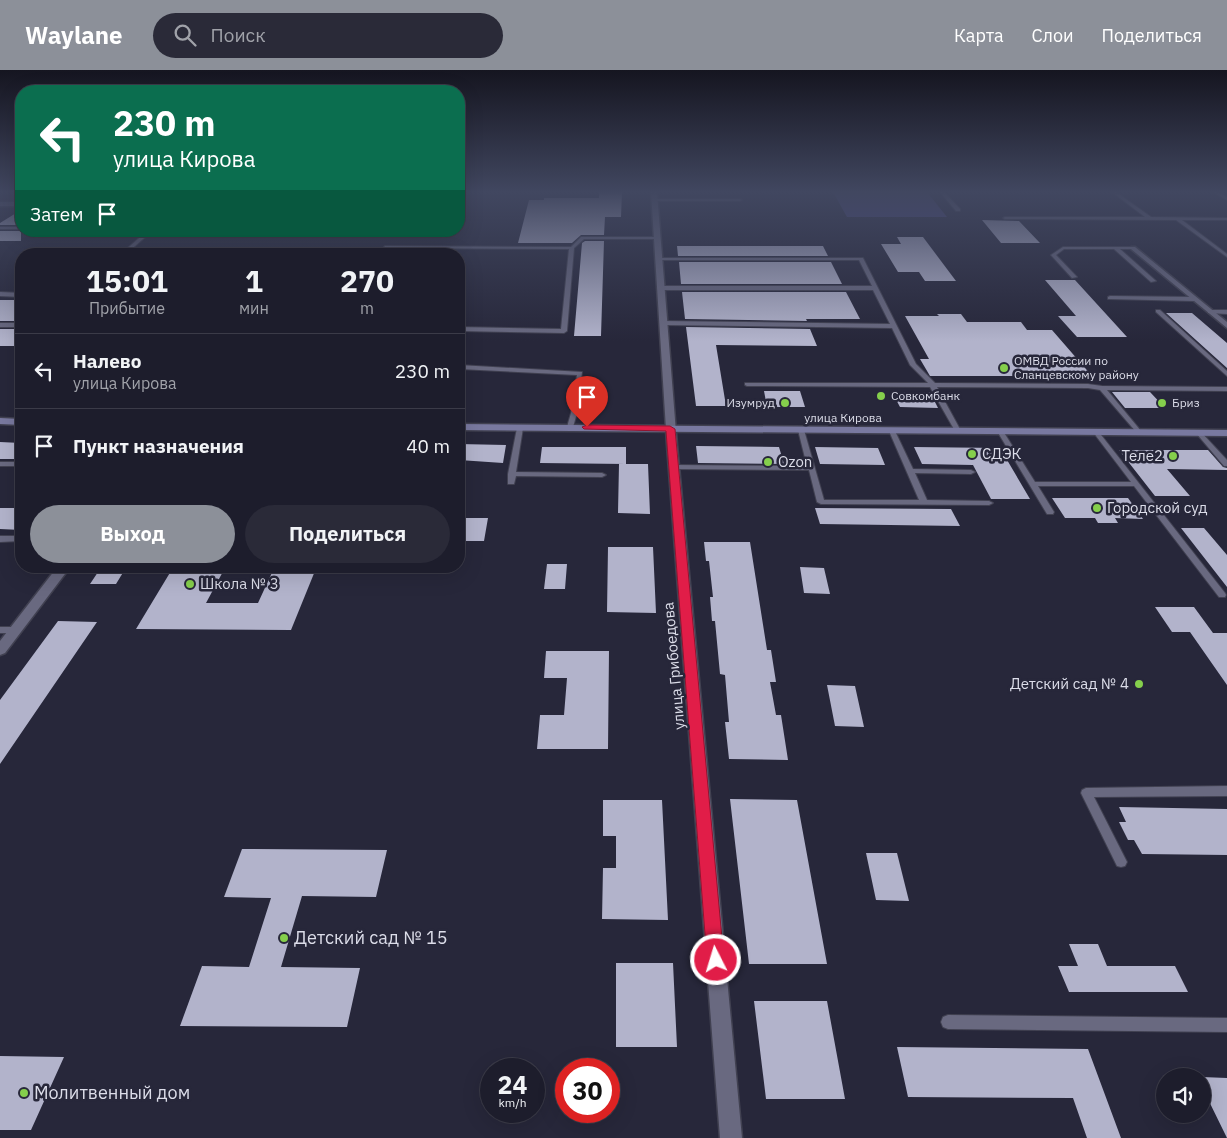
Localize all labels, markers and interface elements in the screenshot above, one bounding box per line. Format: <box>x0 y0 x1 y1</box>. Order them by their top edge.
search box <box>153 13 503 58</box>
text: Waylane <box>25 19 123 51</box>
icon: search <box>171 21 199 49</box>
text: Поиск <box>211 23 266 47</box>
text: Карта <box>954 24 1004 47</box>
text: Слои <box>1032 24 1074 47</box>
text: Поделиться <box>1102 24 1202 47</box>
text: 230 m <box>113 100 216 146</box>
icon: left <box>30 105 95 170</box>
text: улица Кирова <box>113 144 255 173</box>
icon: arrive <box>93 200 121 228</box>
text: Затем <box>30 202 83 226</box>
text: 15:01 <box>86 261 168 300</box>
text: 1 <box>245 261 263 300</box>
text: 270 <box>340 261 394 300</box>
text: Прибытие <box>89 298 165 318</box>
text: мин <box>239 298 269 318</box>
text: m <box>360 298 374 318</box>
text: Налево <box>73 349 142 373</box>
place label: ОМВД России по Сланцевскому району <box>1014 353 1139 382</box>
icon: left <box>30 357 58 385</box>
text: 230 m <box>395 359 450 383</box>
marker: ОМВД России по Сланцевскому району <box>998 362 1010 374</box>
text: улица Кирова <box>73 373 177 393</box>
pin <box>566 376 608 427</box>
icon: arrive <box>573 383 601 411</box>
place label: Совкомбанк <box>891 388 961 403</box>
marker: Совкомбанк <box>875 390 887 402</box>
place label: Изумруд <box>726 395 775 410</box>
place label: Бриз <box>1172 395 1200 410</box>
marker: Изумруд <box>779 397 791 409</box>
marker: Бриз <box>1156 397 1168 409</box>
street label: улица Кирова <box>804 410 882 425</box>
icon: arrive <box>30 432 58 460</box>
text: Пункт назначения <box>73 434 244 458</box>
text: 40 m <box>406 434 450 458</box>
place label: СДЭК <box>982 444 1022 463</box>
place label: Теле2 <box>1121 446 1163 465</box>
marker: СДЭК <box>966 448 978 460</box>
marker: Теле2 <box>1167 450 1179 462</box>
place label: Ozon <box>778 452 812 471</box>
marker: Ozon <box>762 456 774 468</box>
place label: Городской суд <box>1107 498 1207 517</box>
marker: Городской суд <box>1091 502 1103 514</box>
button: Выход <box>30 505 235 563</box>
button: Поделиться <box>245 505 450 563</box>
place label: Школа № 3 <box>200 574 279 593</box>
marker: Школа № 3 <box>184 578 196 590</box>
street label: улица Грибоедова <box>658 601 689 731</box>
place label: Детский сад № 4 <box>1010 674 1129 693</box>
marker: Детский сад № 4 <box>1133 678 1145 690</box>
place label: Детский сад № 15 <box>294 926 448 949</box>
marker: Детский сад № 15 <box>278 932 290 944</box>
position arrow <box>689 933 741 985</box>
speed limit sign: 30 <box>555 1058 620 1123</box>
text: 24 <box>497 1068 528 1101</box>
map controls <box>1156 1068 1211 1123</box>
button: sound <box>1156 1068 1211 1123</box>
place label: Молитвенный дом <box>34 1081 190 1104</box>
marker: Молитвенный дом <box>18 1087 30 1099</box>
text: km/h <box>498 1095 527 1110</box>

